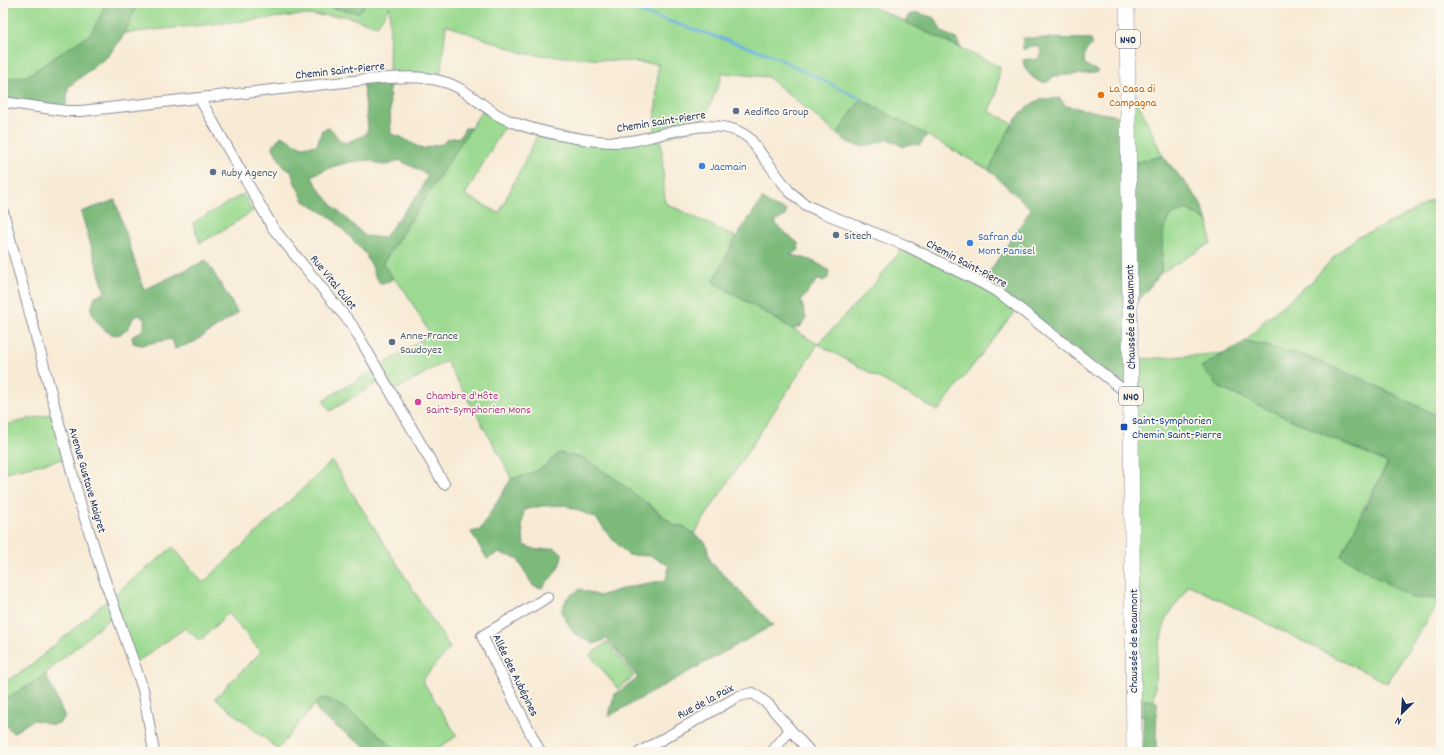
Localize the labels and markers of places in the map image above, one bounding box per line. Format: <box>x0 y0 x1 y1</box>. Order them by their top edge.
place label: La Casa di Campagna <box>1109 81 1157 112</box>
marker: La Casa di Campagna <box>1096 90 1106 100</box>
place label: Aedifico Group <box>744 104 809 121</box>
marker: Aedifico Group <box>731 106 741 116</box>
place label: Jacmain <box>710 159 747 176</box>
marker: Jacmain <box>697 161 707 171</box>
place label: Ruby Agency <box>221 165 278 182</box>
marker: Ruby Agency <box>208 167 218 177</box>
place label: Sitech <box>844 228 872 245</box>
place label: Safran du Mont Panisel <box>978 229 1035 260</box>
marker: Sitech <box>831 230 841 240</box>
marker: Safran du Mont Panisel <box>965 238 975 248</box>
place label: Anne-France Saudoyez <box>400 328 458 359</box>
marker: Anne-France Saudoyez <box>387 337 397 347</box>
place label: Chambre d'Hôte Saint-Symphorien Mons <box>426 388 531 419</box>
marker: Chambre d'Hôte Saint-Symphorien Mons <box>413 397 423 407</box>
place label: Saint-Symphorien Chemin Saint-Pierre <box>1132 413 1222 444</box>
marker: Saint-Symphorien Chemin Saint-Pierre <box>1119 422 1129 432</box>

